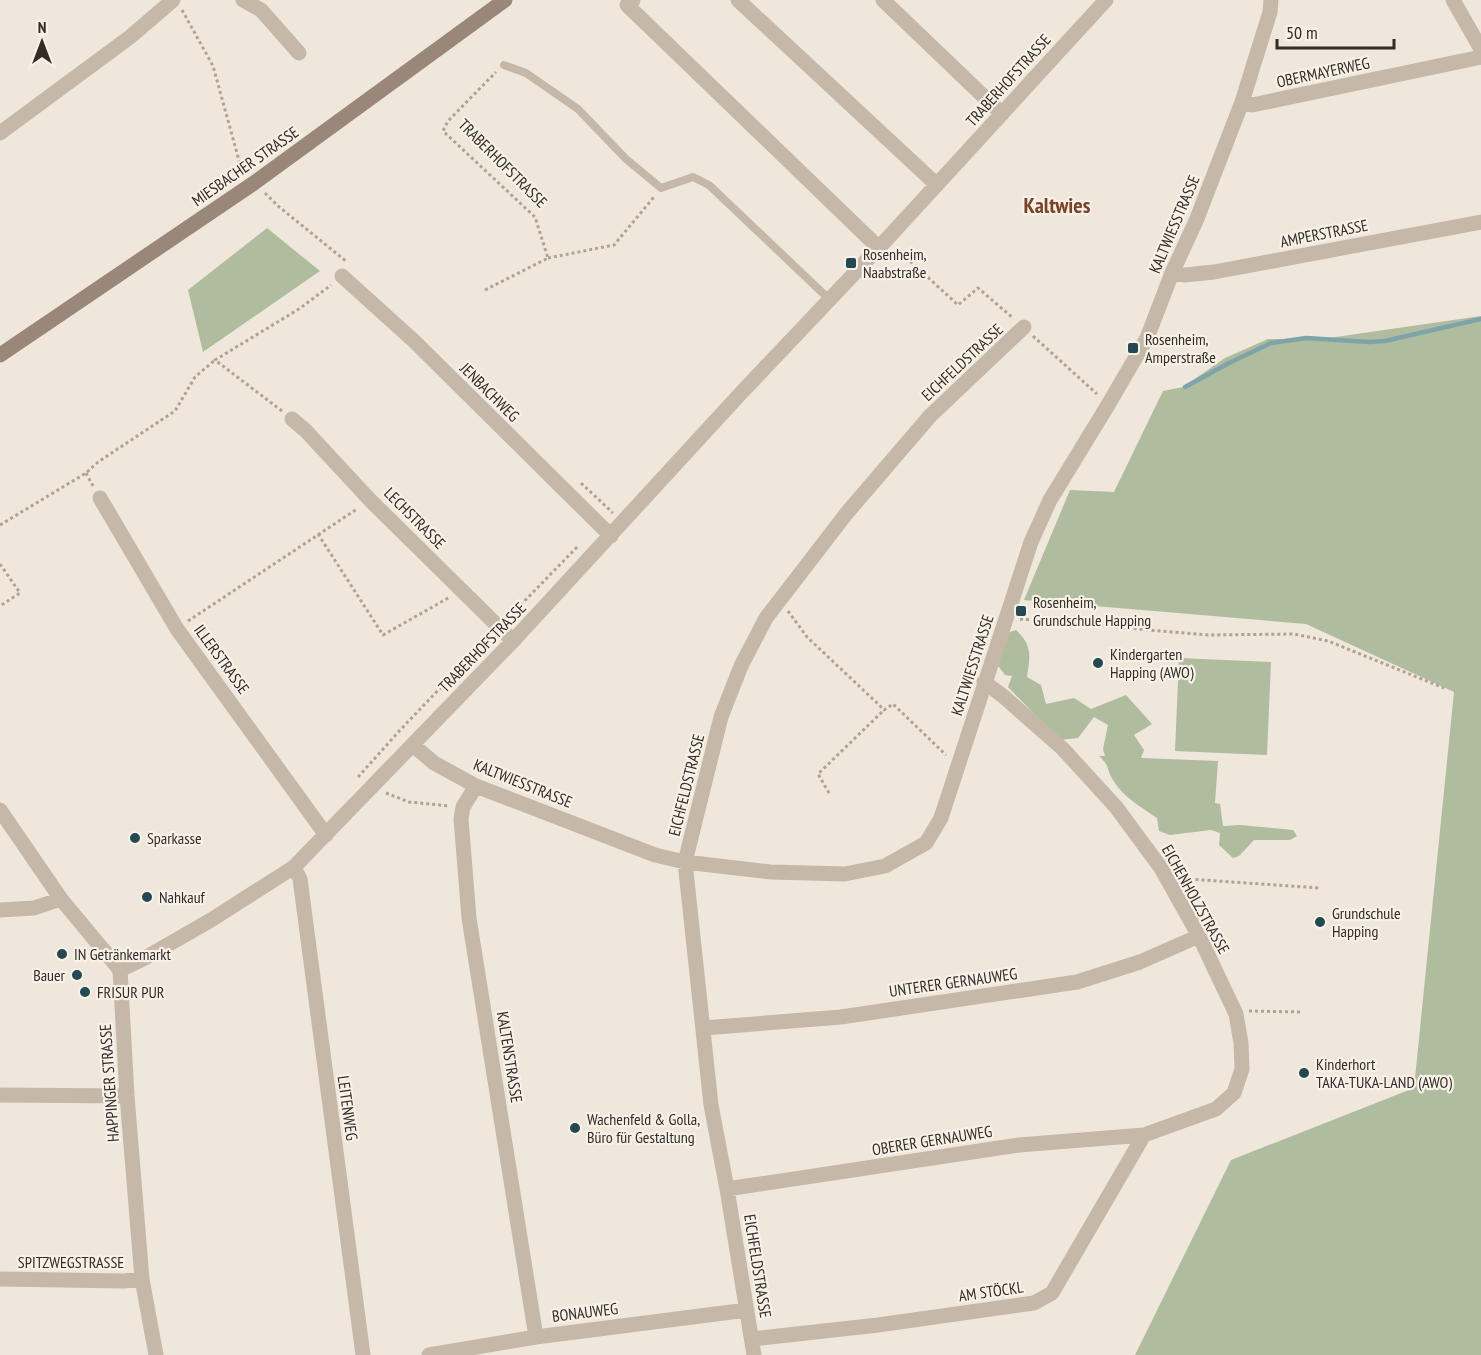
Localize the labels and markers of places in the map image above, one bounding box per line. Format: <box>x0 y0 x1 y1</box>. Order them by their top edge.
place label: Rosenheim, Naabstraße <box>863 244 927 282</box>
marker: Rosenheim, Naabstraße <box>844 256 858 270</box>
place label: Rosenheim, Amperstraße <box>1145 329 1216 367</box>
marker: Rosenheim, Amperstraße <box>1126 341 1140 355</box>
place label: Rosenheim, Grundschule Happing <box>1033 592 1151 630</box>
marker: Rosenheim, Grundschule Happing <box>1014 604 1028 618</box>
place label: Kindergarten Happing (AWO) <box>1110 644 1194 682</box>
marker: Kindergarten Happing (AWO) <box>1091 656 1105 670</box>
place label: Sparkasse <box>147 828 202 848</box>
marker: Sparkasse <box>128 831 142 845</box>
place label: Nahkauf <box>159 887 206 907</box>
marker: Nahkauf <box>140 890 154 904</box>
place label: Grundschule Happing <box>1332 903 1401 941</box>
marker: Grundschule Happing <box>1313 915 1327 929</box>
place label: IN Getränkemarkt <box>74 944 171 964</box>
marker: IN Getränkemarkt <box>55 947 69 961</box>
place label: Bauer <box>33 965 66 985</box>
marker: Bauer <box>70 968 84 982</box>
place label: FRISUR PUR <box>97 982 165 1002</box>
marker: FRISUR PUR <box>78 985 92 999</box>
place label: Kinderhort TAKA-TUKA-LAND (AWO) <box>1316 1054 1452 1092</box>
marker: Kinderhort TAKA-TUKA-LAND (AWO) <box>1297 1066 1311 1080</box>
place label: Wachenfeld & Golla, Büro für Gestaltung <box>587 1109 700 1147</box>
marker: Wachenfeld & Golla, Büro für Gestaltung <box>568 1121 582 1135</box>

